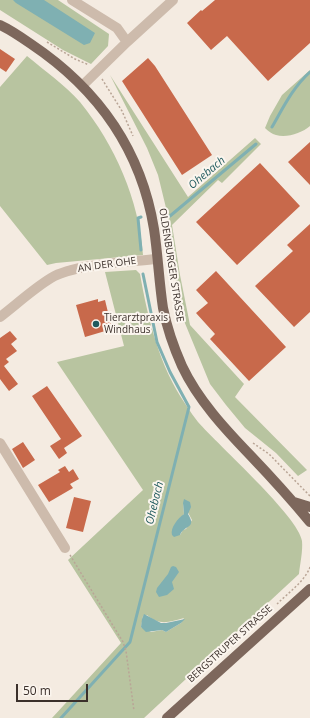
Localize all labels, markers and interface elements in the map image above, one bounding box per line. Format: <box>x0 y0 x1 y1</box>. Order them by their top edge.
water label: Ohebach <box>186 154 228 192</box>
street label: OLDENBURGER STRASSE <box>156 207 186 323</box>
street label: AN DER OHE <box>77 255 137 275</box>
place label: Tierarztpraxis Windhaus <box>104 312 168 336</box>
marker: Tierarztpraxis Windhaus <box>91 319 101 329</box>
water label: Ohebach <box>143 480 167 526</box>
street label: BERGSTRUPER STRASSE <box>185 603 275 685</box>
scale bar <box>18 676 90 702</box>
text: 50 m <box>23 682 51 699</box>

